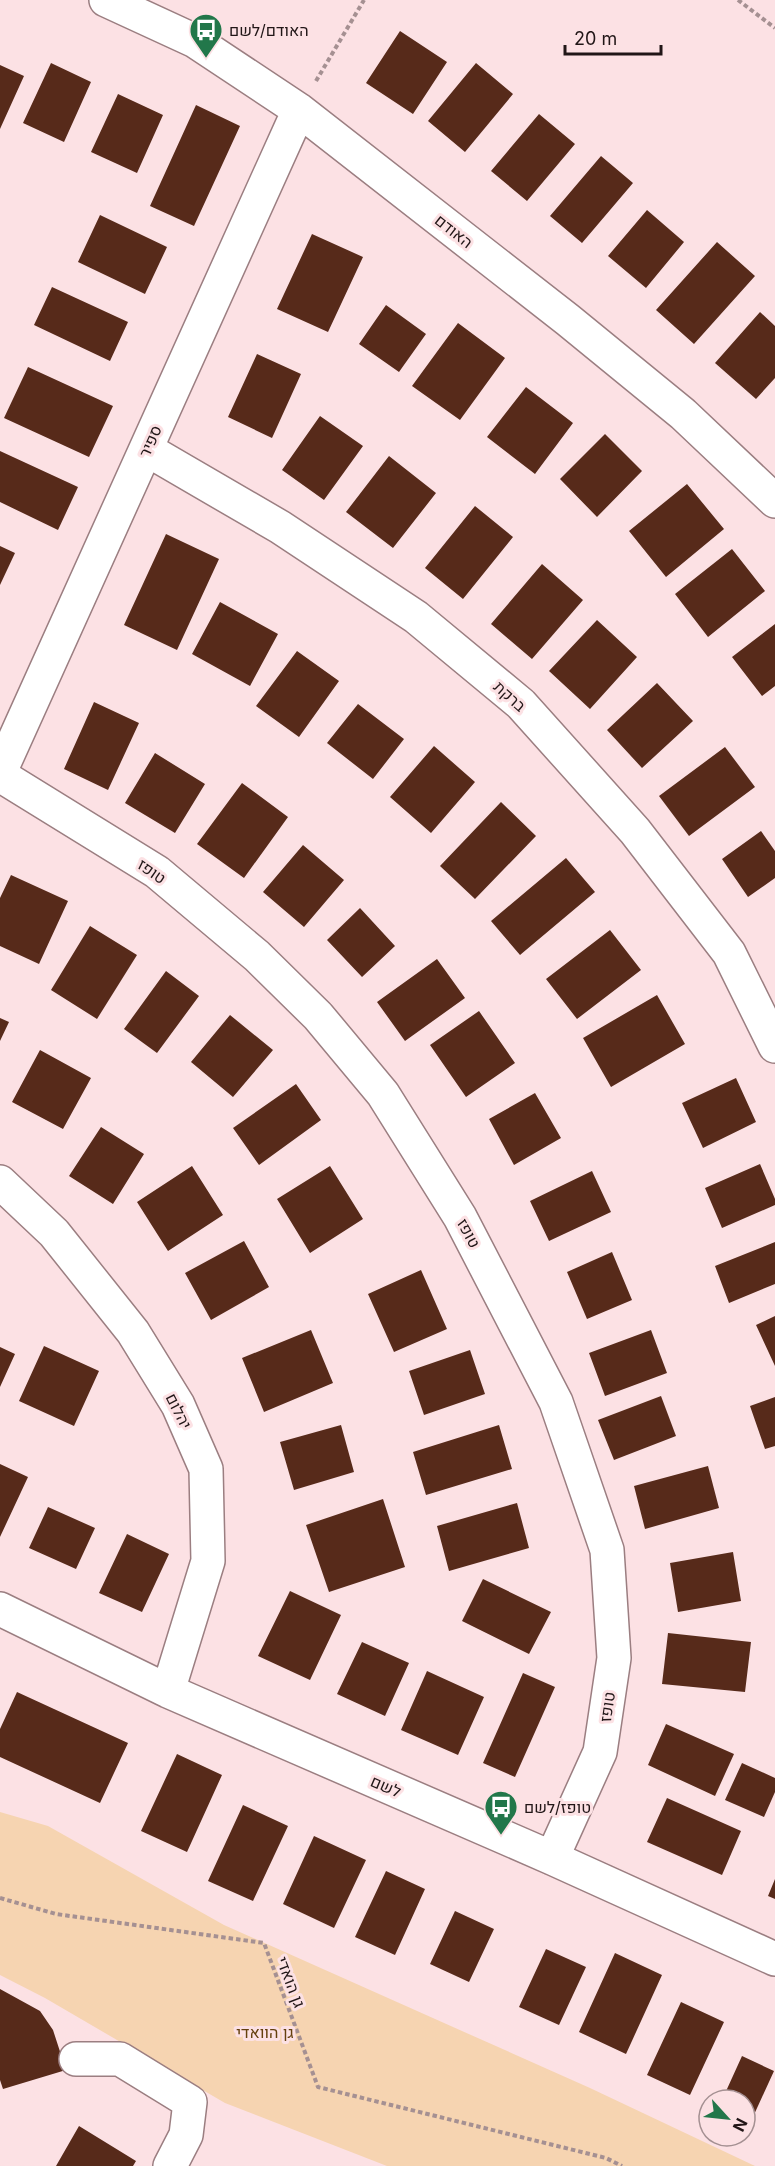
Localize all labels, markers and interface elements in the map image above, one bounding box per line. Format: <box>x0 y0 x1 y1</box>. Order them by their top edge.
bus stop icon: האודם/לשם <box>188 12 224 59</box>
scale bar <box>565 18 661 56</box>
place label: האודם/לשם <box>229 20 309 40</box>
text: 20 m <box>574 28 617 49</box>
street label: האודם <box>431 210 477 252</box>
street label: ספיר <box>134 422 166 460</box>
street label: ברקת <box>490 676 531 716</box>
street label: טופז <box>134 854 170 888</box>
street label: טופז <box>453 1215 485 1251</box>
street label: יהלום <box>162 1390 196 1432</box>
street label: טופז <box>595 1691 619 1723</box>
street label: לשם <box>368 1771 404 1801</box>
bus stop icon: טופז/לשם <box>483 1789 519 1836</box>
place label: טופז/לשם <box>524 1797 591 1817</box>
street label: גן הואדי <box>272 1954 310 2010</box>
park label: גן הוואדי <box>236 2022 294 2042</box>
north arrow <box>697 2088 757 2148</box>
text: N <box>729 2115 752 2135</box>

